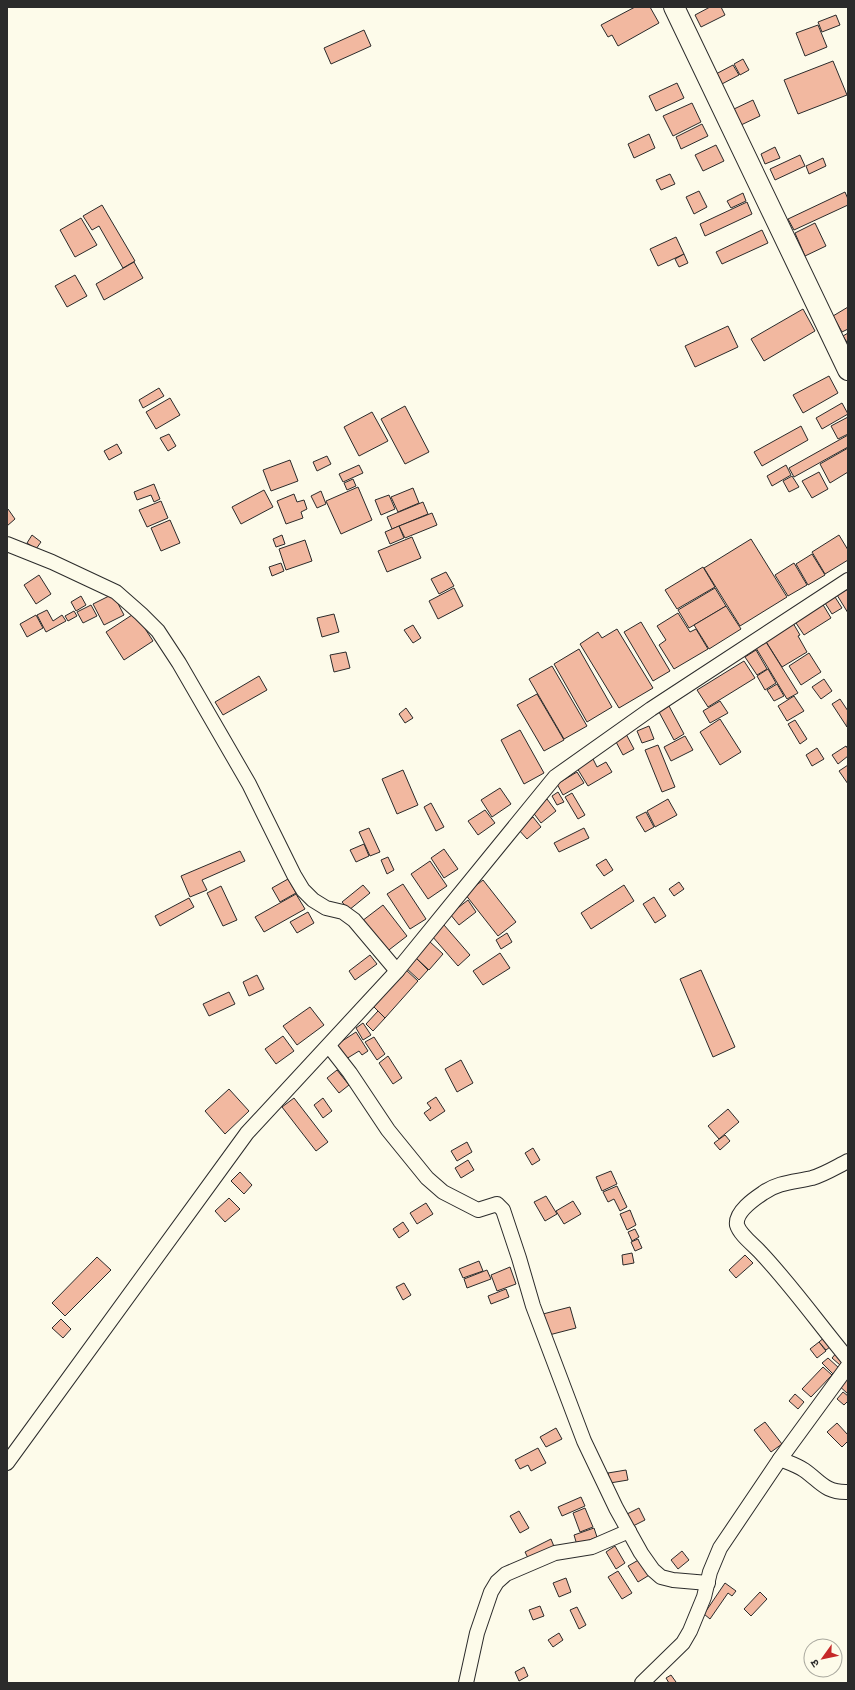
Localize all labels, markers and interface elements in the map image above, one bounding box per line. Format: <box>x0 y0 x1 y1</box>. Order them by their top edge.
north arrow <box>803 1638 843 1678</box>
text: उ <box>808 1656 822 1669</box>

